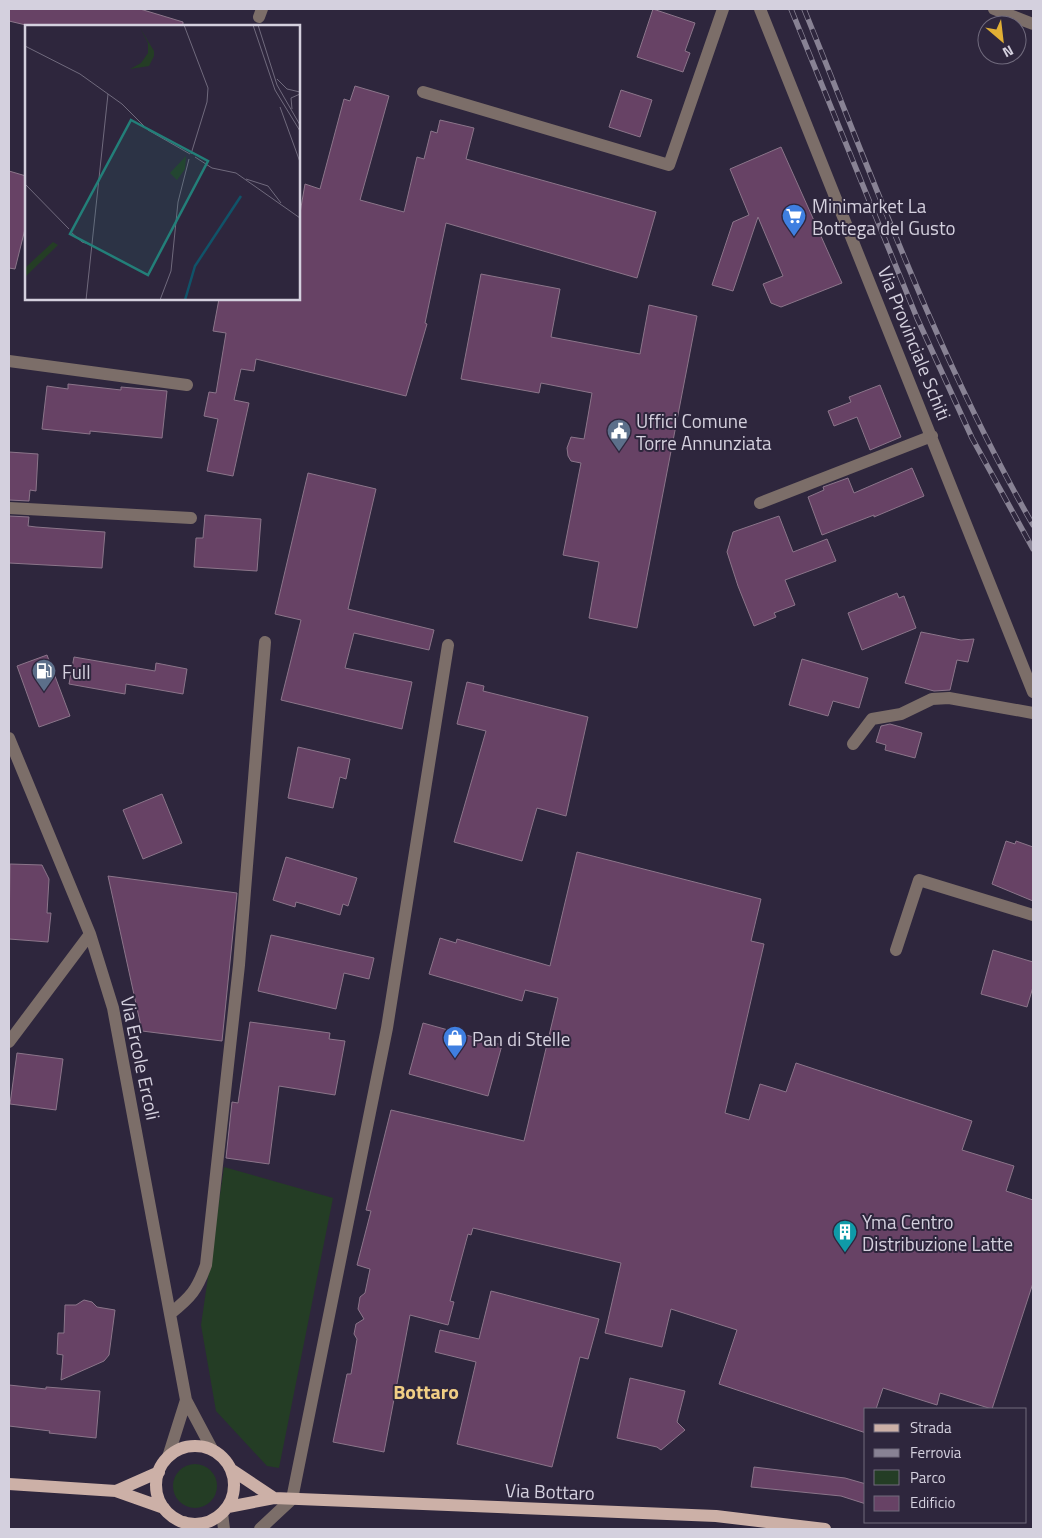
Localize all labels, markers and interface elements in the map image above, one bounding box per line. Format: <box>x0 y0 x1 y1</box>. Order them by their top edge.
north arrow <box>977 15 1027 65</box>
inset map <box>25 25 300 300</box>
text: N <box>999 40 1018 63</box>
place label: Minimarket La Bottega del Gusto <box>812 191 956 242</box>
supermarket icon: Minimarket La Bottega del Gusto <box>781 203 807 237</box>
street label: Via Provinciale Schiti <box>871 262 959 424</box>
place label: Uffici Comune Torre Annunziata <box>636 406 772 457</box>
public building icon: Uffici Comune Torre Annunziata <box>606 418 632 452</box>
place label: Full <box>62 657 91 686</box>
fuel station icon: Full <box>31 658 57 692</box>
street label: Via Ercole Ercoli <box>114 993 168 1123</box>
place label: Pan di Stelle <box>472 1024 570 1053</box>
shop icon: Pan di Stelle <box>442 1025 468 1059</box>
place label: Yma Centro Distribuzione Latte <box>862 1207 1013 1258</box>
building icon: Yma Centro Distribuzione Latte <box>832 1219 858 1253</box>
district label: Bottaro <box>393 1376 459 1407</box>
legend <box>864 1408 1027 1523</box>
text: Strada <box>910 1416 952 1439</box>
text: Ferrovia <box>910 1441 962 1464</box>
text: Parco <box>910 1466 946 1489</box>
street label: Via Bottaro <box>505 1475 595 1507</box>
text: Edificio <box>910 1491 955 1514</box>

